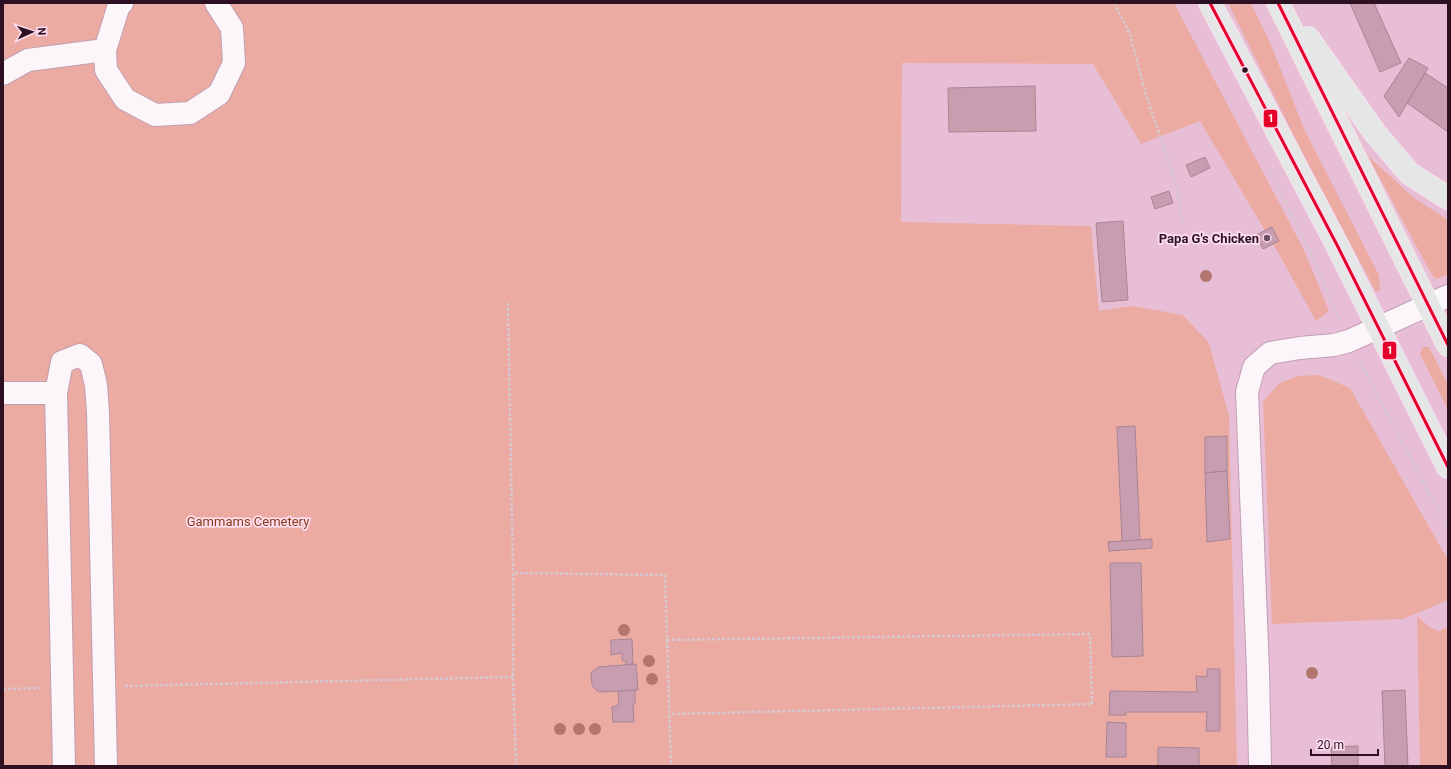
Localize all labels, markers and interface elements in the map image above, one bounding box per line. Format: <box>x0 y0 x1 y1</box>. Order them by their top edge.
north arrow <box>12 12 52 52</box>
text: N <box>35 27 48 36</box>
unlabelled marker <box>1240 65 1250 75</box>
line badge: 1 <box>1263 109 1278 128</box>
text: 1 <box>1268 112 1274 125</box>
place label: Papa G's Chicken <box>1159 231 1259 246</box>
marker: Papa G's Chicken <box>1262 233 1272 243</box>
line badge: 1 <box>1382 341 1397 360</box>
text: 1 <box>1387 344 1393 357</box>
park label: Gammams Cemetery <box>187 514 309 529</box>
scale bar <box>1311 731 1378 757</box>
text: 20 m <box>1317 738 1344 752</box>

